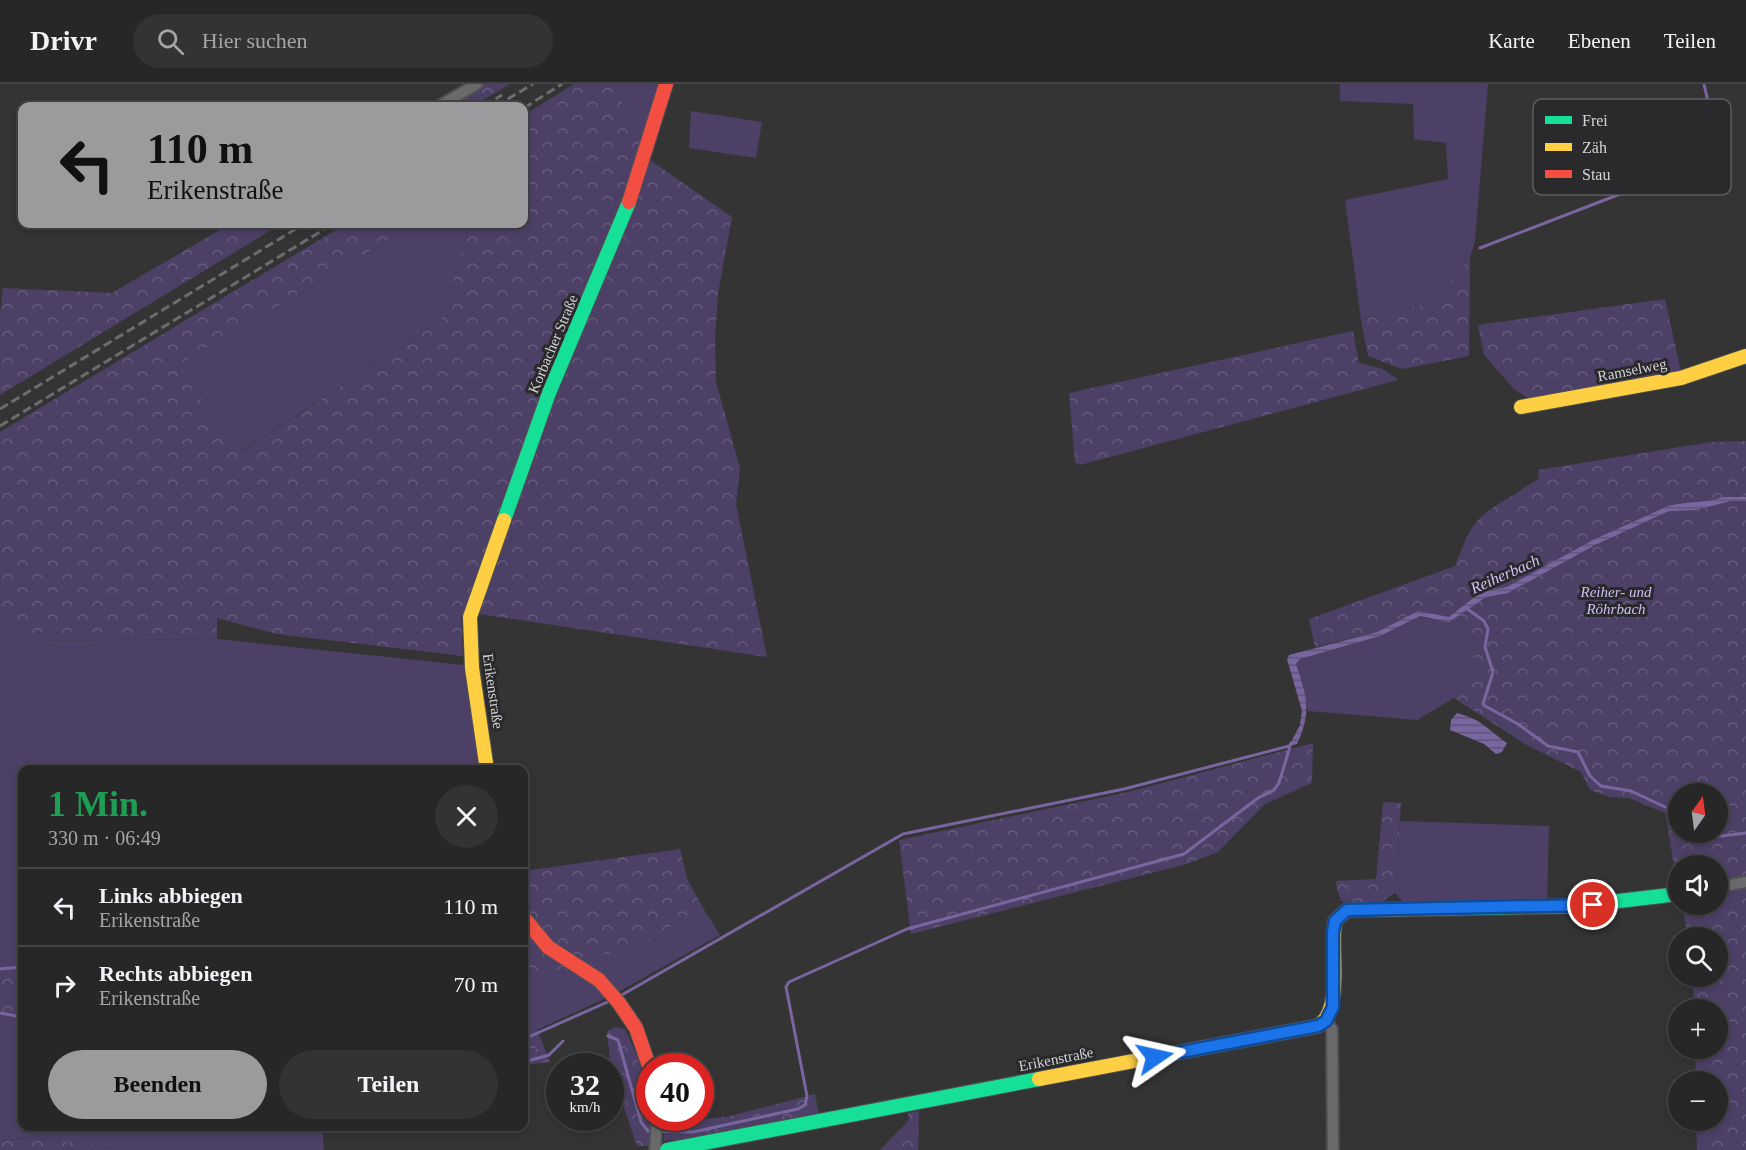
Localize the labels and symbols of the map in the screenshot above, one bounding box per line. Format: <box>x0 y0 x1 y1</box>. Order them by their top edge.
legend <box>1533 99 1731 195</box>
text: Frei <box>1582 112 1608 129</box>
text: Zäh <box>1582 139 1607 156</box>
text: Stau <box>1582 166 1610 183</box>
street label: Korbacher Straße <box>525 292 581 396</box>
street label: Ramselweg <box>1596 355 1668 385</box>
water label: Reiherbach <box>1467 551 1542 597</box>
park label: Reiher- und Röhrbach <box>1580 584 1652 617</box>
street label: Erikenstraße <box>480 652 506 730</box>
north arrow <box>1668 783 1728 843</box>
pin <box>1567 879 1618 930</box>
position arrow <box>1123 1025 1187 1089</box>
street label: Erikenstraße <box>1017 1044 1095 1074</box>
speed limit sign: 40 <box>636 1053 714 1131</box>

